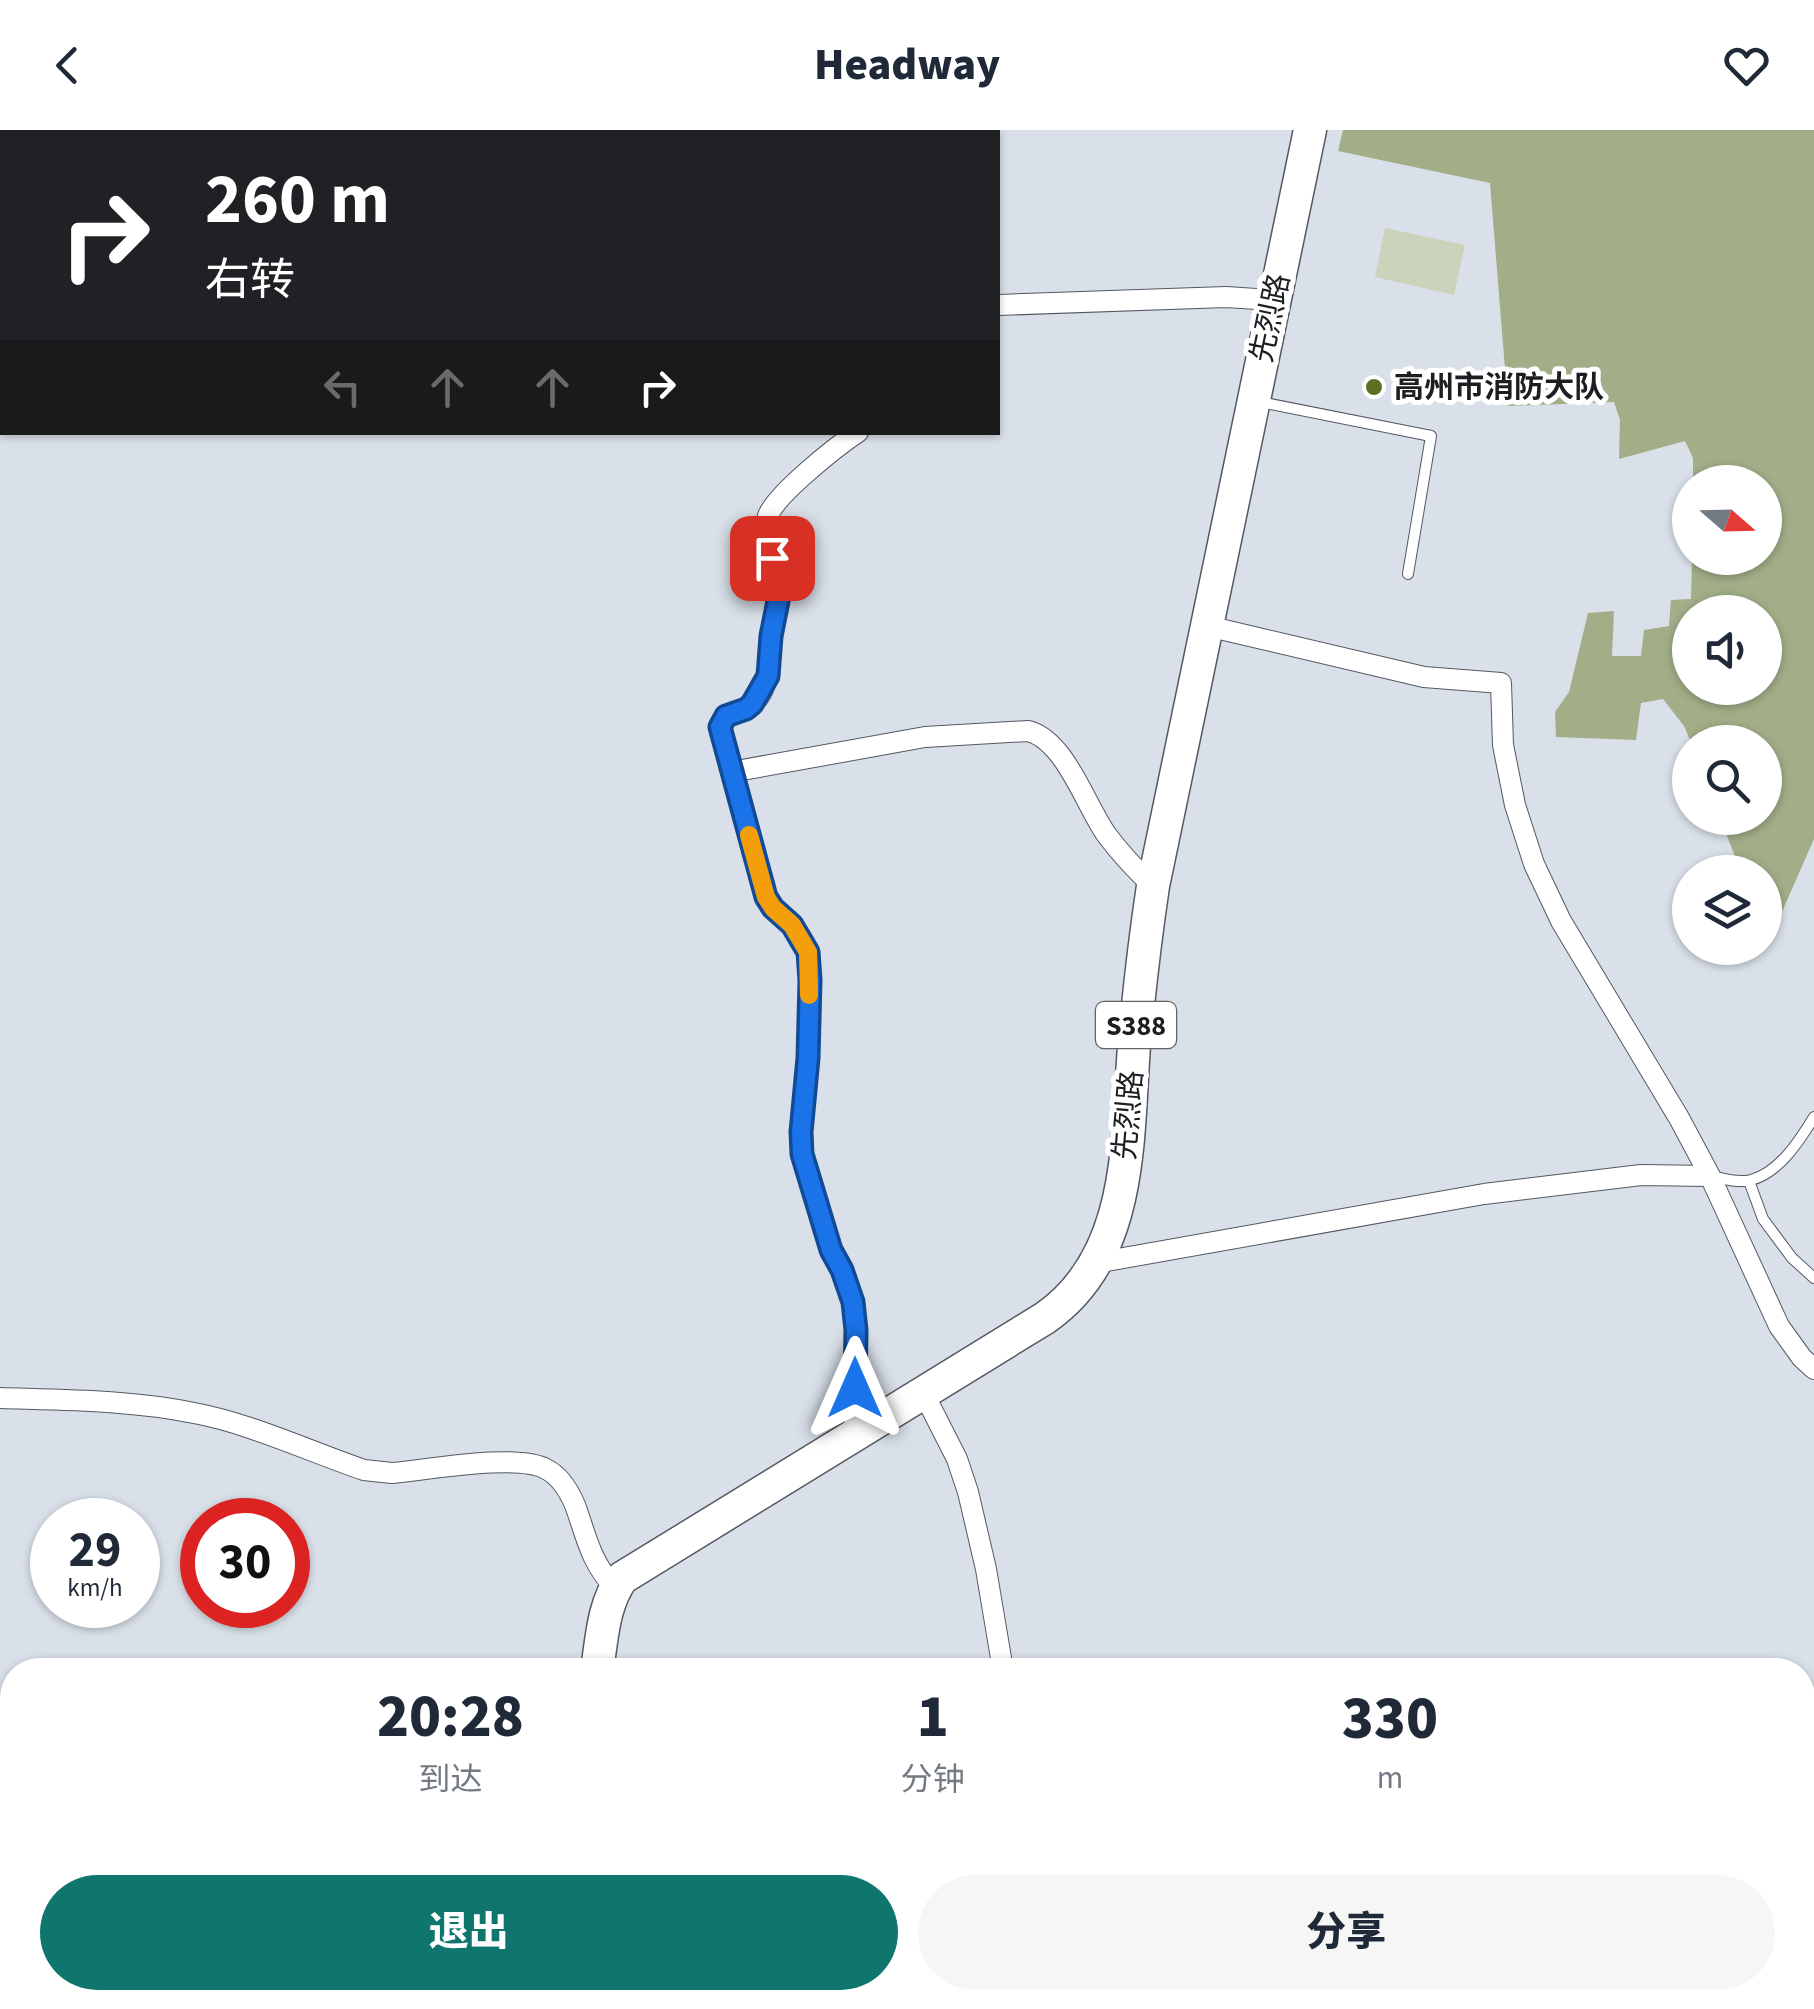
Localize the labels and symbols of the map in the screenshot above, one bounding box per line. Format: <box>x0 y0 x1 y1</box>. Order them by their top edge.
street label: 先烈路 <box>1240 270 1301 367</box>
place label: 高州市消防大队 <box>1394 366 1604 409</box>
marker: 高州市消防大队 <box>1363 376 1385 398</box>
north arrow <box>1672 465 1782 575</box>
pin <box>730 516 815 601</box>
road number: S388 <box>1096 1002 1176 1048</box>
street label: 先烈路 <box>1103 1068 1154 1162</box>
position arrow <box>803 1336 907 1440</box>
speed limit sign: 30 <box>180 1498 310 1628</box>

